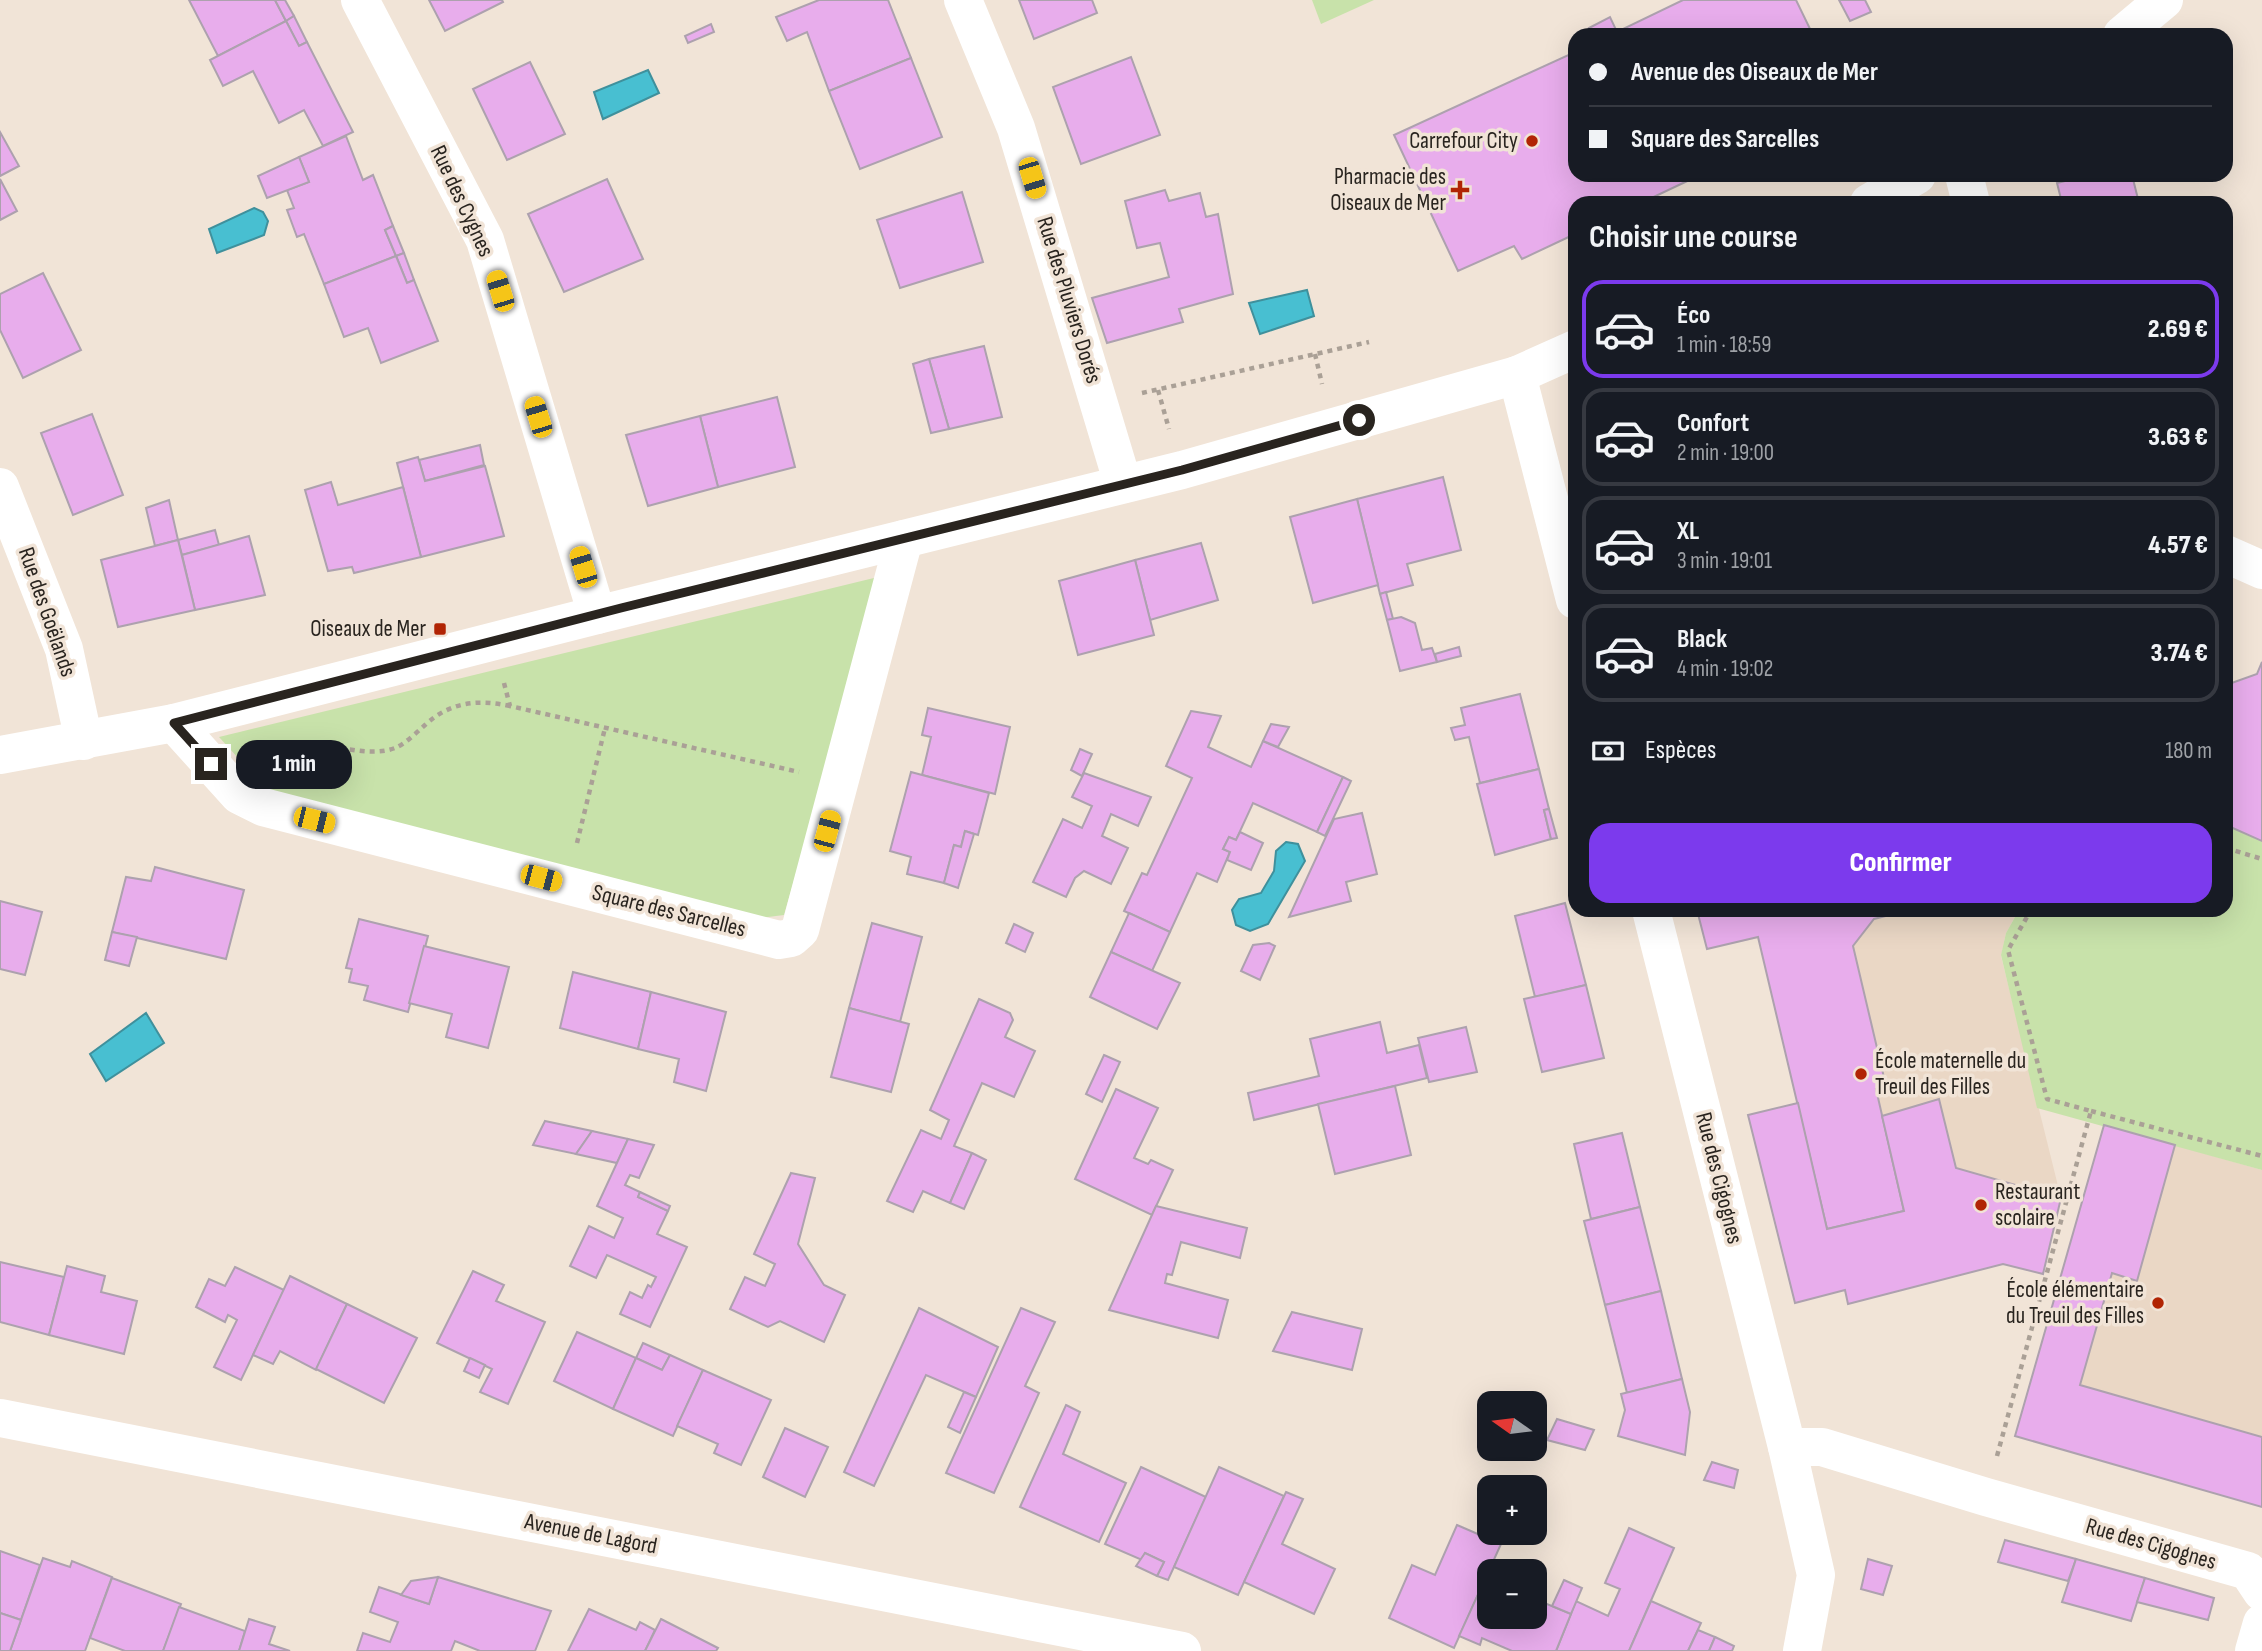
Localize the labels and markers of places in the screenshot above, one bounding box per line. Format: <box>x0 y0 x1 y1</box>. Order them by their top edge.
place label: Carrefour City <box>1409 127 1518 155</box>
marker: Carrefour City <box>1524 133 1540 149</box>
place label: Pharmacie des Oiseaux de Mer <box>1330 163 1446 217</box>
marker: Pharmacie des Oiseaux de Mer <box>1452 182 1468 198</box>
place label: Oiseaux de Mer <box>310 615 426 643</box>
marker: Oiseaux de Mer <box>432 621 448 637</box>
place label: École maternelle du Treuil des Filles <box>1875 1047 2026 1101</box>
marker: École maternelle du Treuil des Filles <box>1853 1066 1869 1082</box>
place label: Restaurant scolaire <box>1995 1178 2080 1232</box>
marker: Restaurant scolaire <box>1973 1197 1989 1213</box>
place label: École élémentaire du Treuil des Filles <box>2006 1276 2144 1330</box>
marker: École élémentaire du Treuil des Filles <box>2150 1295 2166 1311</box>

